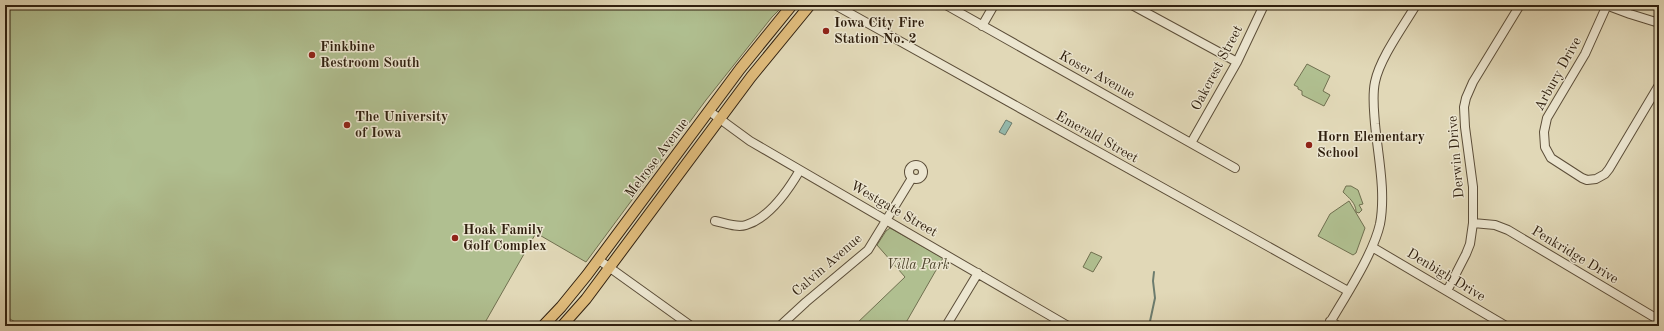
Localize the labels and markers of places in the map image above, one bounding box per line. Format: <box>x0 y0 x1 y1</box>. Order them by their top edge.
place label: Iowa City Fire Station No. 2 <box>834 16 924 46</box>
marker: Iowa City Fire Station No. 2 <box>821 26 831 36</box>
place label: Finkbine Restroom South <box>320 40 420 70</box>
marker: Finkbine Restroom South <box>307 50 317 60</box>
place label: The University of Iowa <box>355 110 448 140</box>
marker: The University of Iowa <box>342 120 352 130</box>
place label: Horn Elementary School <box>1317 130 1425 160</box>
marker: Horn Elementary School <box>1304 140 1314 150</box>
place label: Hoak Family Golf Complex <box>463 223 547 253</box>
marker: Hoak Family Golf Complex <box>450 233 460 243</box>

